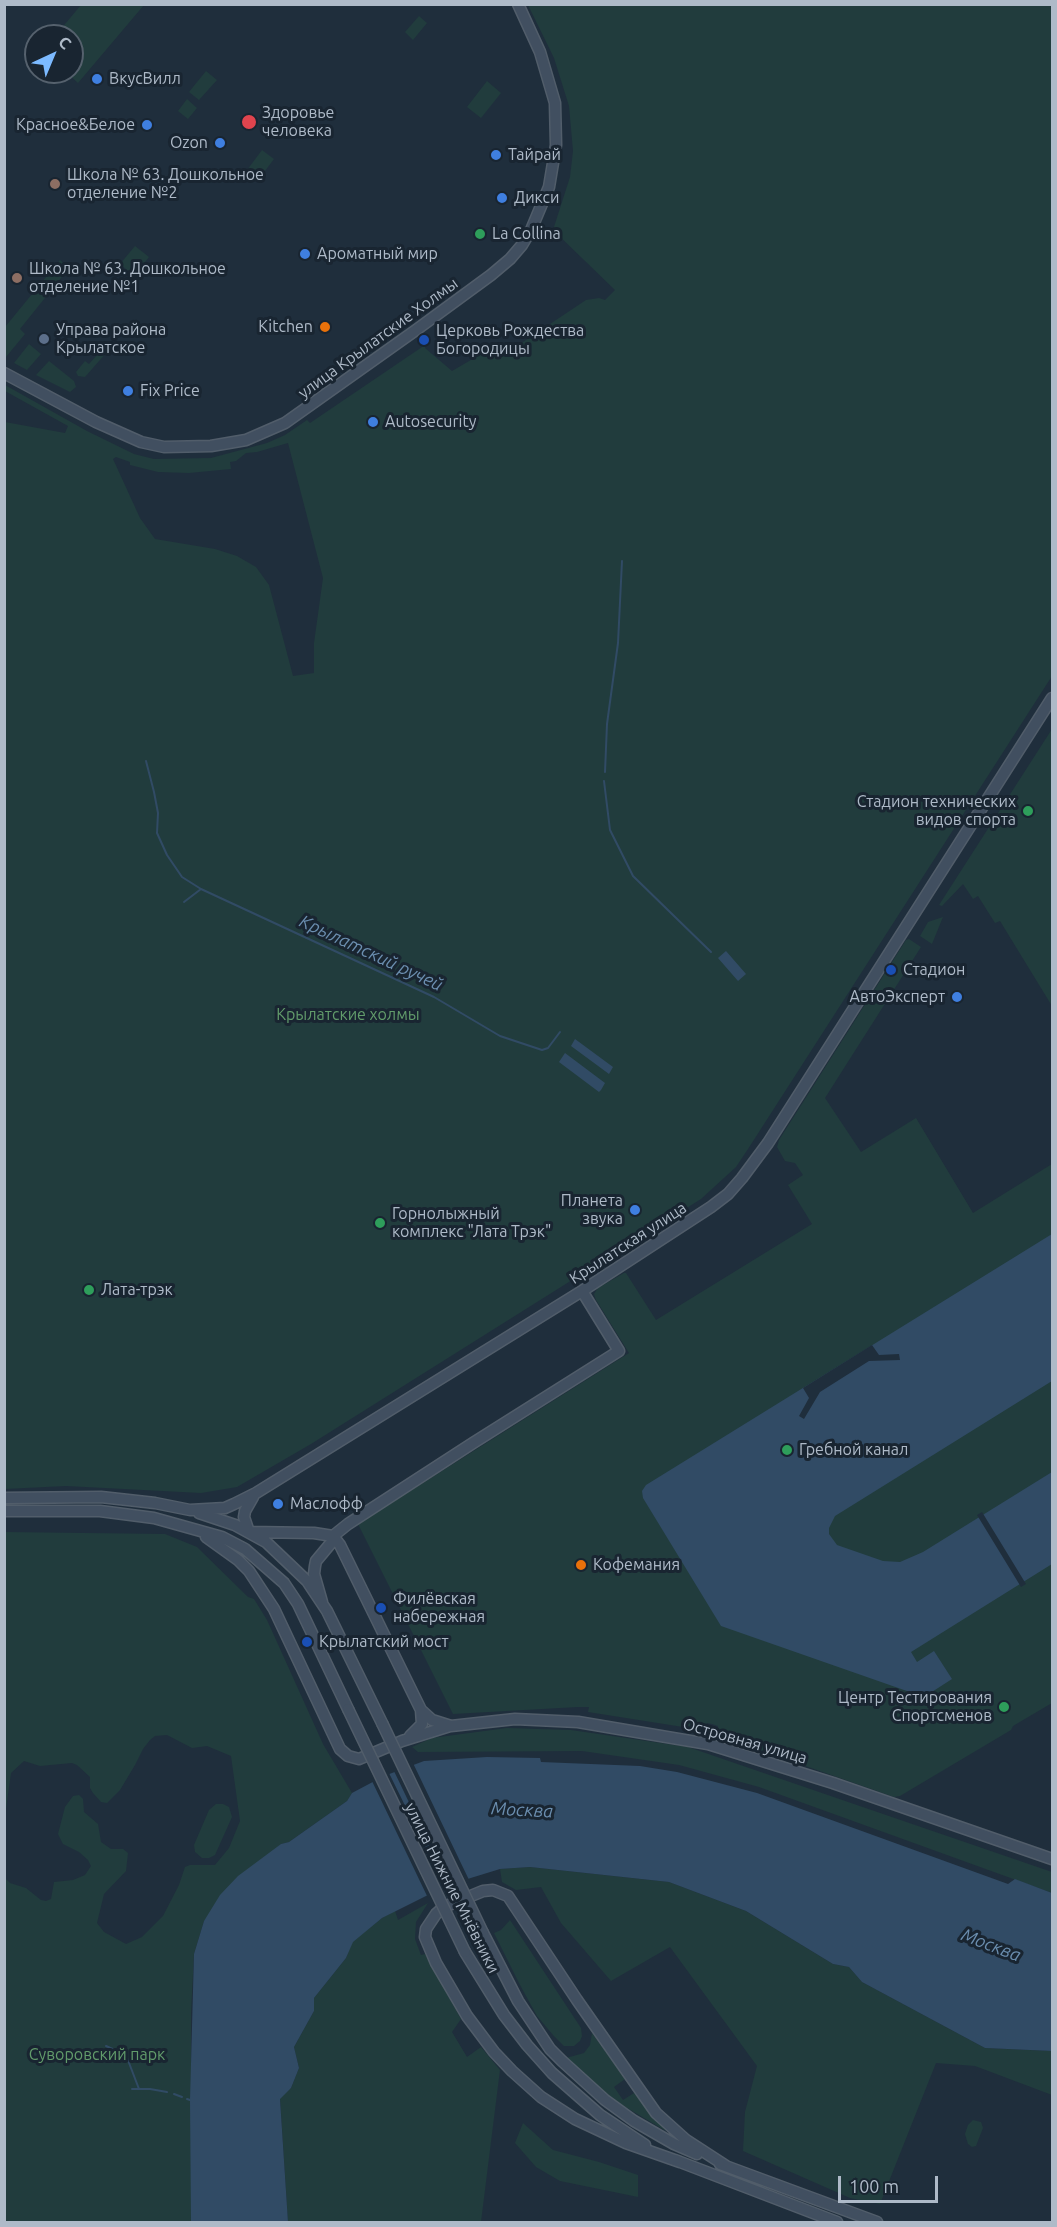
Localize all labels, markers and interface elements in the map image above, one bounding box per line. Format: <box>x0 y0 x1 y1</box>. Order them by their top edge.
north arrow <box>24 24 84 84</box>
text: С <box>55 32 75 53</box>
place label: ВкусВилл <box>109 69 181 89</box>
marker: ВкусВилл <box>90 72 104 86</box>
place label: Здоровье человека <box>262 103 334 141</box>
marker: Здоровье человека <box>240 113 258 131</box>
place label: Красное&Белое <box>16 115 135 135</box>
marker: Красное&Белое <box>140 118 154 132</box>
place label: Ozon <box>170 133 208 153</box>
marker: Ozon <box>213 136 227 150</box>
place label: Тайрай <box>508 145 561 165</box>
marker: Тайрай <box>489 148 503 162</box>
place label: Школа № 63. Дошкольное отделение №2 <box>67 165 264 203</box>
marker: Школа № 63. Дошкольное отделение №2 <box>48 177 62 191</box>
place label: Дикси <box>514 188 560 208</box>
marker: Дикси <box>495 191 509 205</box>
place label: La Collina <box>492 224 561 244</box>
marker: La Collina <box>473 227 487 241</box>
place label: Ароматный мир <box>317 244 438 264</box>
marker: Ароматный мир <box>298 247 312 261</box>
place label: Школа № 63. Дошкольное отделение №1 <box>29 259 226 297</box>
marker: Школа № 63. Дошкольное отделение №1 <box>10 271 24 285</box>
street label: улица Крылатские Холмы <box>294 274 462 402</box>
place label: Kitchen <box>258 317 313 337</box>
place label: Управа района Крылатское <box>56 320 166 358</box>
marker: Kitchen <box>318 320 332 334</box>
place label: Церковь Рождества Богородицы <box>436 321 584 359</box>
marker: Управа района Крылатское <box>37 332 51 346</box>
marker: Церковь Рождества Богородицы <box>417 333 431 347</box>
place label: Fix Price <box>140 381 200 401</box>
marker: Fix Price <box>121 384 135 398</box>
place label: Autosecurity <box>385 412 476 432</box>
marker: Autosecurity <box>366 415 380 429</box>
place label: Стадион технических видов спорта <box>857 792 1016 830</box>
marker: Стадион технических видов спорта <box>1021 804 1035 818</box>
water label: Крылатский ручей <box>296 910 446 996</box>
place label: Стадион <box>903 960 965 980</box>
marker: Стадион <box>884 963 898 977</box>
place label: АвтоЭксперт <box>850 987 945 1007</box>
marker: АвтоЭксперт <box>950 990 964 1004</box>
park label: Крылатские холмы <box>276 1005 420 1025</box>
place label: Планета звука <box>561 1191 623 1229</box>
street label: Крылатская улица <box>566 1198 690 1288</box>
marker: Планета звука <box>628 1203 642 1217</box>
place label: Горнолыжный комплекс "Лата Трэк" <box>392 1204 551 1242</box>
marker: Горнолыжный комплекс "Лата Трэк" <box>373 1216 387 1230</box>
place label: Лата-трэк <box>101 1280 173 1300</box>
marker: Лата-трэк <box>82 1283 96 1297</box>
place label: Гребной канал <box>799 1440 908 1460</box>
marker: Гребной канал <box>780 1443 794 1457</box>
place label: Маслофф <box>290 1494 363 1514</box>
marker: Маслофф <box>271 1497 285 1511</box>
place label: Кофемания <box>593 1555 680 1575</box>
marker: Кофемания <box>574 1558 588 1572</box>
place label: Филёвская набережная <box>393 1589 485 1627</box>
marker: Филёвская набережная <box>374 1601 388 1615</box>
place label: Крылатский мост <box>319 1632 449 1652</box>
marker: Крылатский мост <box>300 1635 314 1649</box>
place label: Центр Тестирования Спортсменов <box>838 1688 992 1726</box>
marker: Центр Тестирования Спортсменов <box>997 1700 1011 1714</box>
street label: Островная улица <box>681 1714 809 1768</box>
water label: Москва <box>490 1798 554 1822</box>
street label: улица Нижние Мнёвники <box>401 1800 503 1976</box>
water label: Москва <box>958 1924 1024 1966</box>
park label: Суворовский парк <box>29 2045 165 2065</box>
scale bar <box>841 2164 942 2202</box>
text: 100 m <box>849 2176 899 2196</box>

